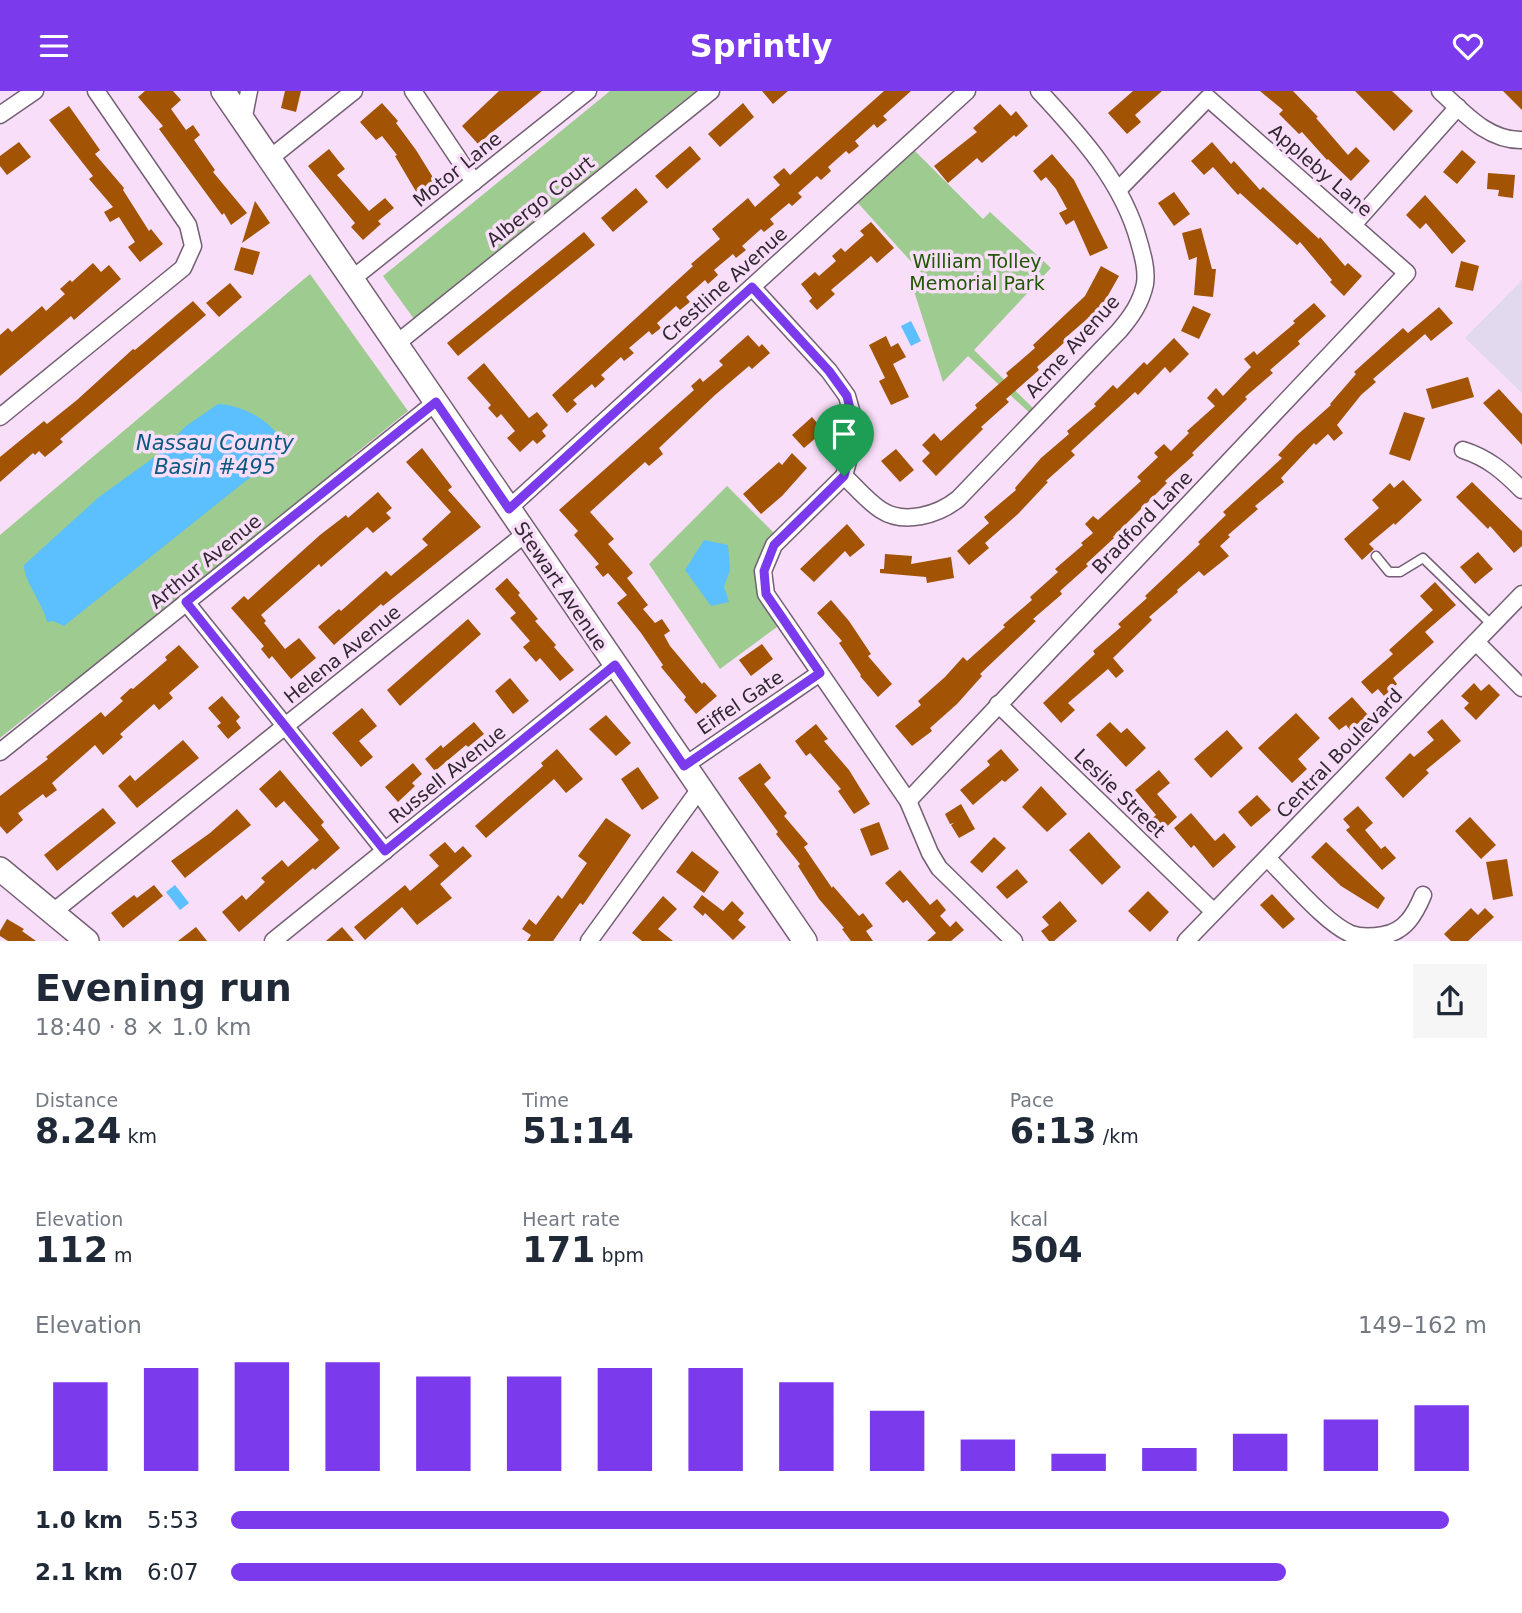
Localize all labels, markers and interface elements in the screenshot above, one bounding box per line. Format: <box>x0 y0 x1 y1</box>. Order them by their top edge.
icon: menu <box>35 27 73 65</box>
text: Sprintly <box>690 27 832 65</box>
icon: heart <box>1449 27 1487 65</box>
street label: Appleby Lane <box>1265 119 1377 221</box>
street label: Motor Lane <box>409 127 505 211</box>
street label: Albergo Court <box>482 151 598 251</box>
street label: Crestline Avenue <box>657 222 791 346</box>
park label: William Tolley Memorial Park <box>909 250 1045 294</box>
street label: Acme Avenue <box>1020 290 1124 402</box>
pin <box>814 404 874 476</box>
icon: arrive <box>825 415 863 453</box>
water label: Nassau County Basin #495 <box>136 431 295 479</box>
street label: Bradford Lane <box>1087 466 1197 578</box>
street label: Arthur Avenue <box>145 509 265 613</box>
street label: Stewart Avenue <box>510 518 612 654</box>
street label: Helena Avenue <box>279 600 405 708</box>
street label: Eiffel Gate <box>693 665 787 739</box>
street label: Central Boulevard <box>1272 684 1406 822</box>
street label: Russell Avenue <box>384 720 510 828</box>
street label: Leslie Street <box>1070 744 1170 842</box>
button: share <box>1413 964 1487 1038</box>
text: Evening run <box>35 966 292 1010</box>
text: 18:40 · 8 × 1.0 km <box>35 1014 251 1040</box>
text: Distance <box>35 1089 118 1111</box>
text: Time <box>522 1089 569 1111</box>
text: Pace <box>1010 1089 1054 1111</box>
text: 8.24 <box>35 1111 121 1151</box>
text: 51:14 <box>522 1111 634 1151</box>
text: 6:13 <box>1010 1111 1097 1151</box>
text: km <box>121 1125 157 1147</box>
text: /km <box>1097 1125 1139 1147</box>
text: Elevation <box>35 1208 123 1230</box>
text: Heart rate <box>522 1208 620 1230</box>
text: kcal <box>1010 1208 1048 1230</box>
text: 112 <box>35 1230 108 1270</box>
text: 171 <box>522 1230 595 1270</box>
text: 504 <box>1010 1230 1083 1270</box>
text: m <box>108 1244 133 1266</box>
text: bpm <box>595 1244 644 1266</box>
text: Elevation <box>35 1312 142 1338</box>
text: 149–162 m <box>1358 1312 1487 1338</box>
text: 1.0 km <box>35 1507 123 1533</box>
text: 5:53 <box>147 1507 199 1533</box>
text: 2.1 km <box>35 1559 123 1585</box>
text: 6:07 <box>147 1559 199 1585</box>

